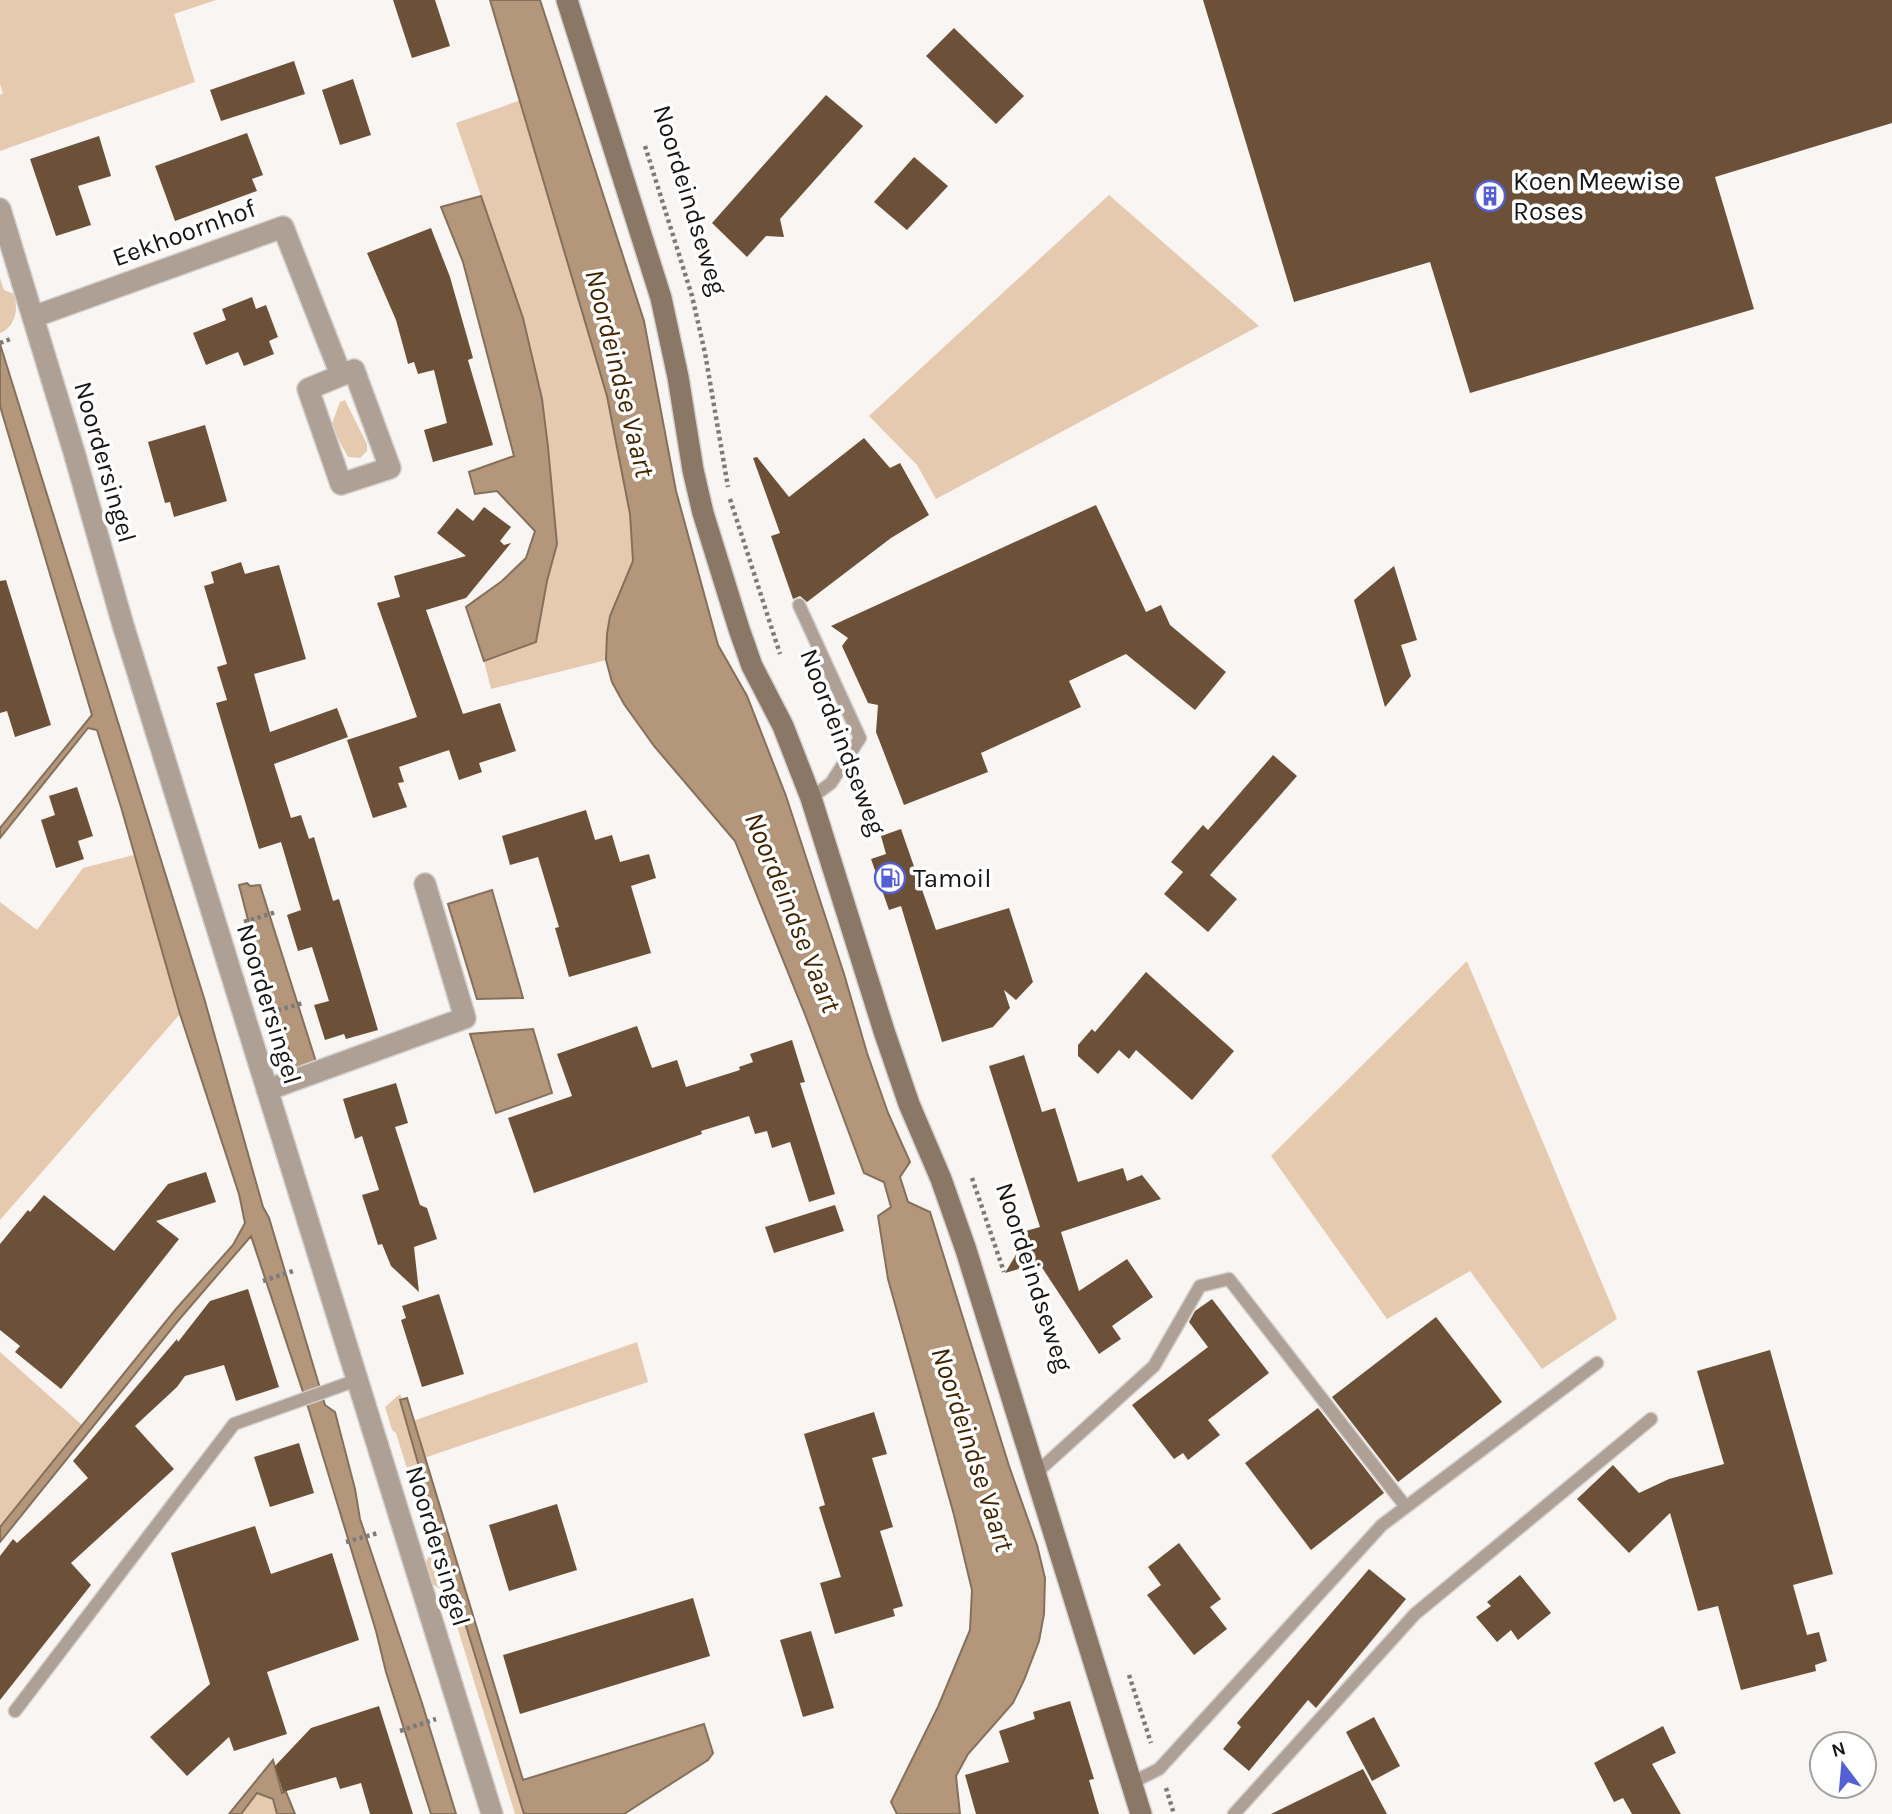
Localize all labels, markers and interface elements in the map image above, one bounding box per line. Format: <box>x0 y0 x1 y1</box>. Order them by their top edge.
street label: Noordeindseweg <box>646 101 734 299</box>
place label: Koen Meewise Roses <box>1513 166 1681 227</box>
building icon: Koen Meewise Roses <box>1473 179 1507 213</box>
street label: Eekhoornhof <box>108 192 261 273</box>
water label: Noordeindse Vaart <box>578 266 662 481</box>
street label: Noordersingel <box>67 378 143 546</box>
street label: Noordeindseweg <box>793 644 893 840</box>
water label: Noordeindse Vaart <box>738 807 848 1017</box>
fuel station icon: Tamoil <box>873 861 907 895</box>
place label: Tamoil <box>913 863 992 894</box>
street label: Noordersingel <box>230 920 308 1088</box>
street label: Noordeindseweg <box>989 1178 1079 1376</box>
water label: Noordeindse Vaart <box>924 1343 1022 1556</box>
street label: Noordersingel <box>399 1462 477 1630</box>
north arrow <box>1808 1730 1878 1800</box>
text: N <box>1829 1737 1848 1762</box>

